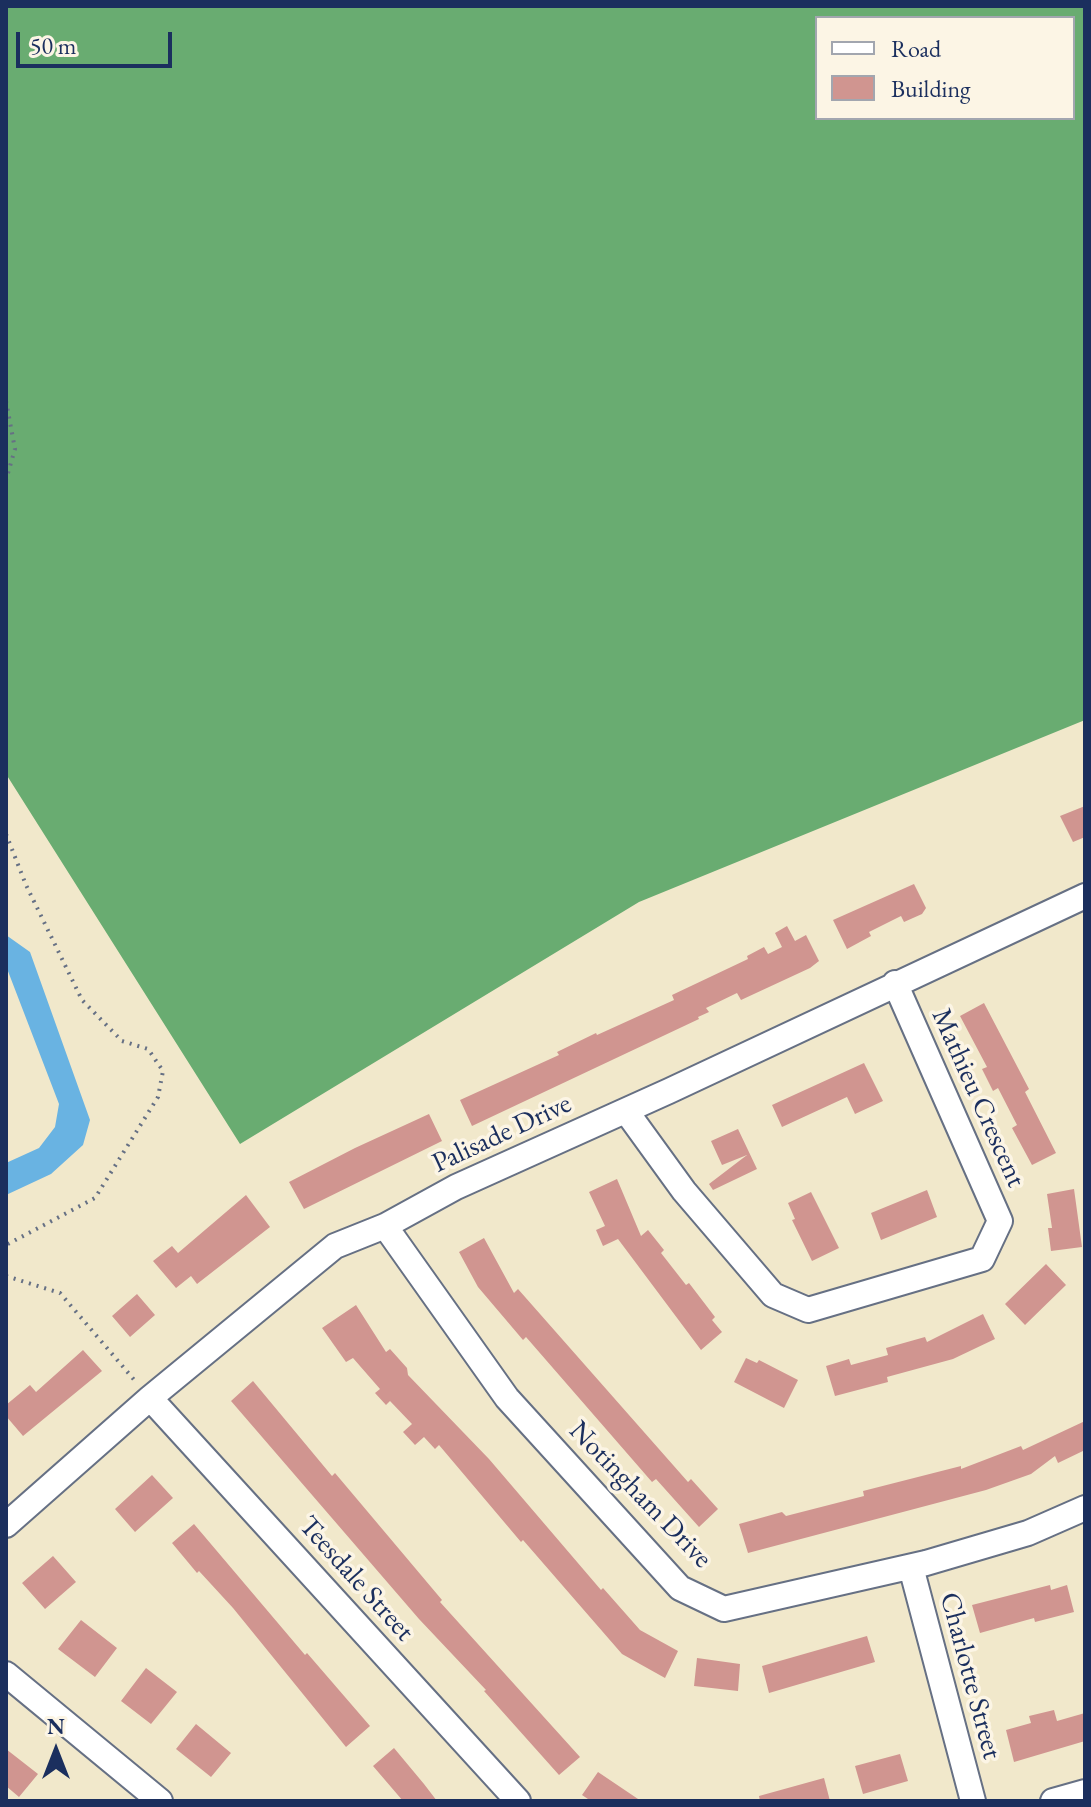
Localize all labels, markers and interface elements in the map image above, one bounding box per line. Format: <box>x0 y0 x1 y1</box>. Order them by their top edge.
scale bar <box>20 16 176 66</box>
legend <box>815 16 1075 120</box>
text: 50 m <box>30 30 77 61</box>
text: Road <box>891 33 941 64</box>
text: Building <box>891 73 971 104</box>
street label: Mathieu Crescent <box>924 1004 1032 1192</box>
street label: Palisade Drive <box>427 1087 577 1181</box>
street label: Notingham Drive <box>561 1414 719 1576</box>
street label: Teesdale Street <box>291 1510 421 1648</box>
street label: Charlotte Street <box>932 1589 1008 1763</box>
north arrow <box>16 1711 96 1791</box>
text: N <box>47 1712 65 1741</box>

